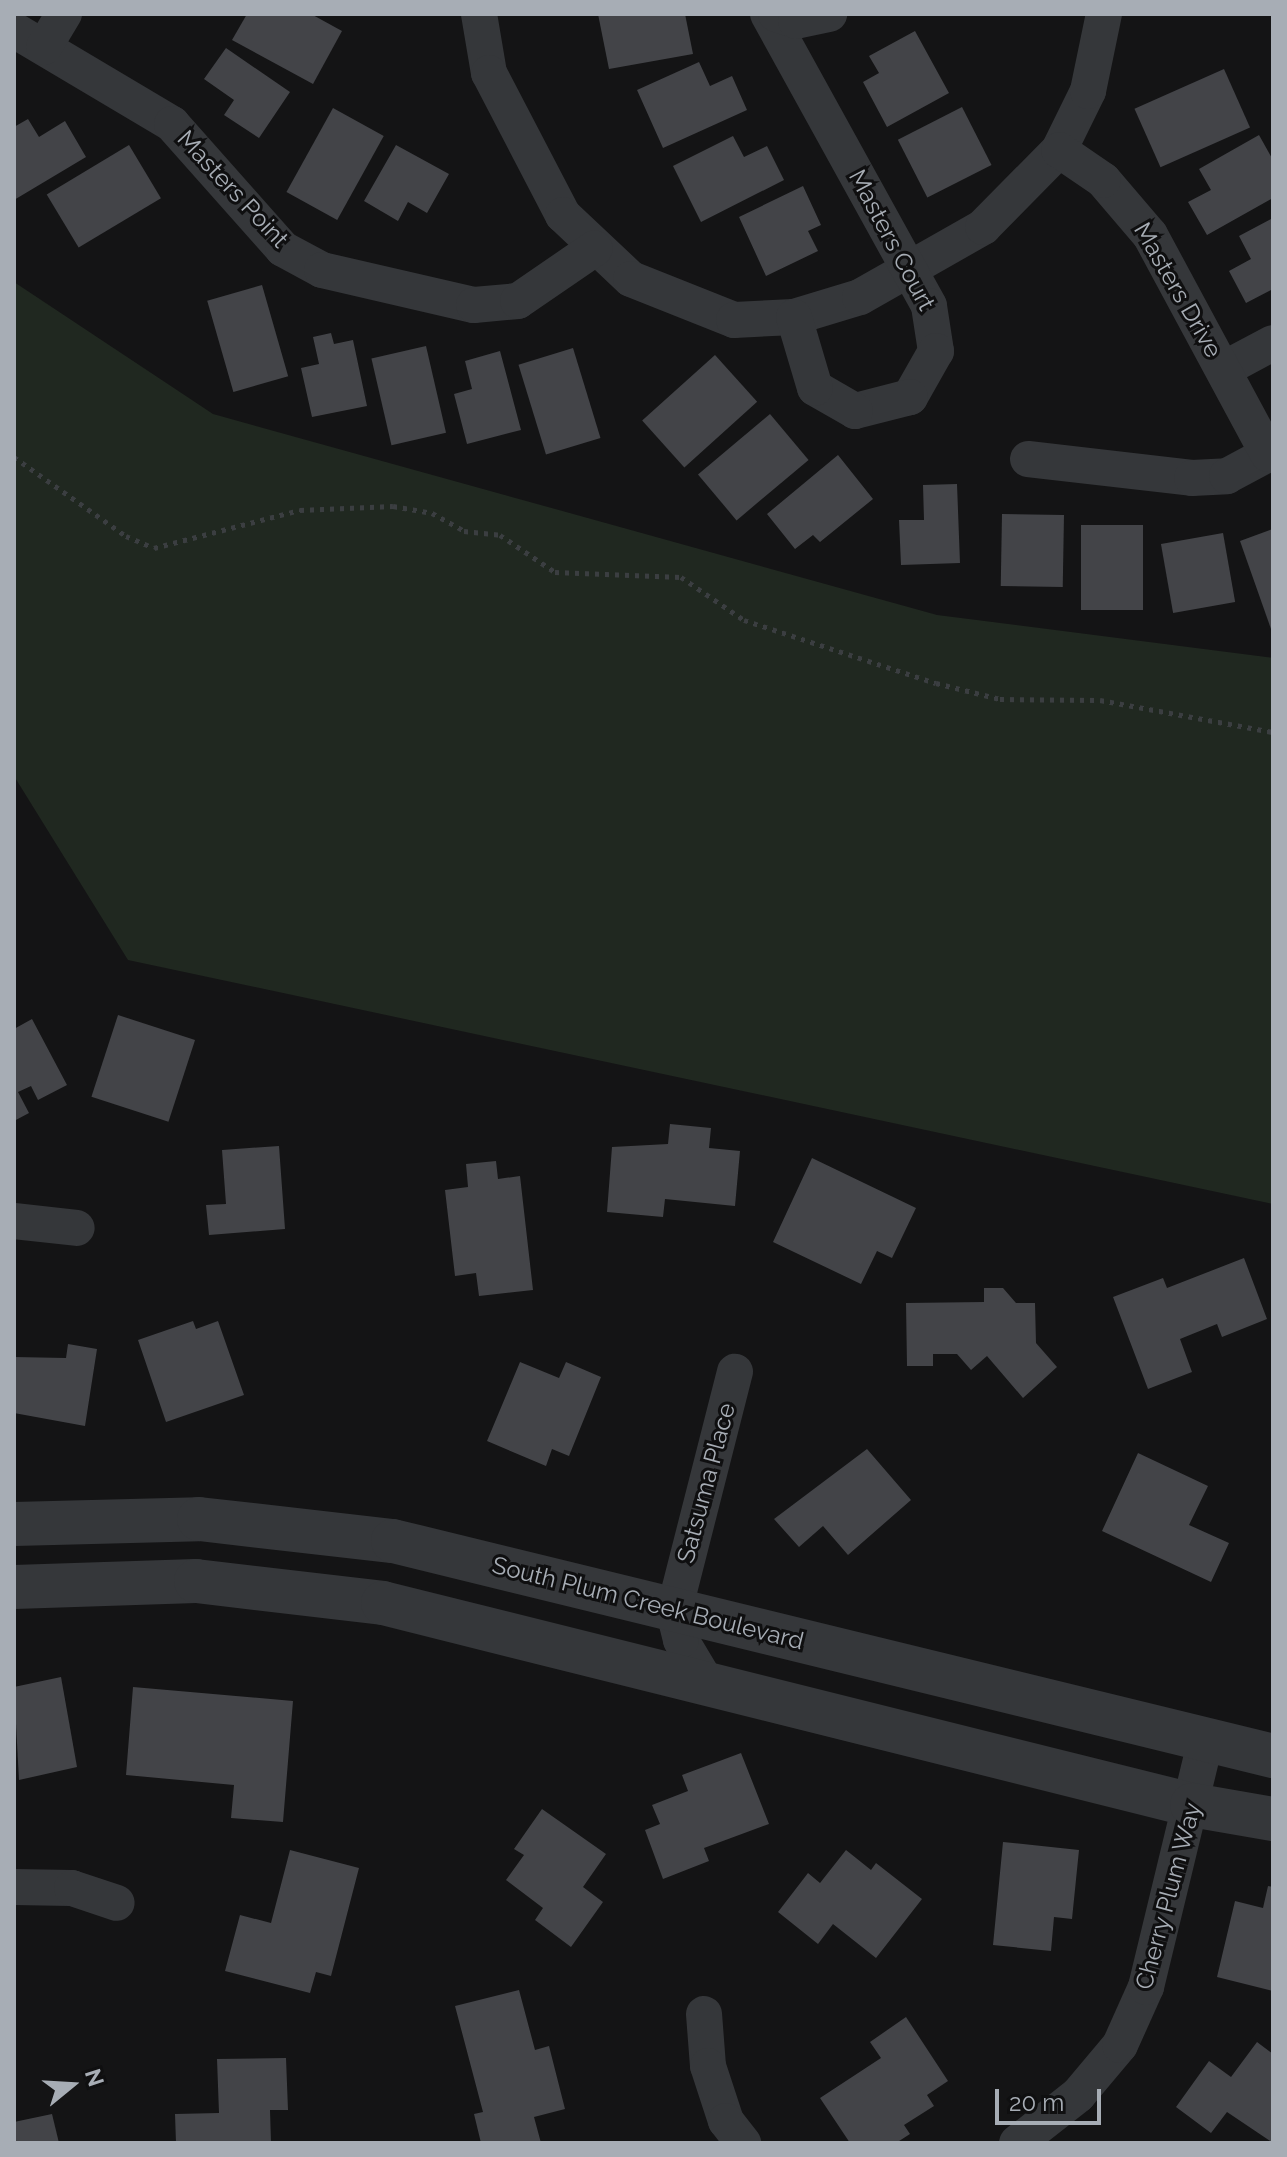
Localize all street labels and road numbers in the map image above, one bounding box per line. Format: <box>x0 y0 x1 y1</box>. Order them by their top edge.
street label: Masters Point <box>171 124 295 254</box>
street label: Masters Court <box>843 165 941 315</box>
street label: Masters Drive <box>1128 217 1228 363</box>
street label: Satsuma Place <box>671 1400 741 1566</box>
street label: South Plum Creek Boulevard <box>489 1550 807 1656</box>
street label: Cherry Plum Way <box>1129 1799 1207 1993</box>

